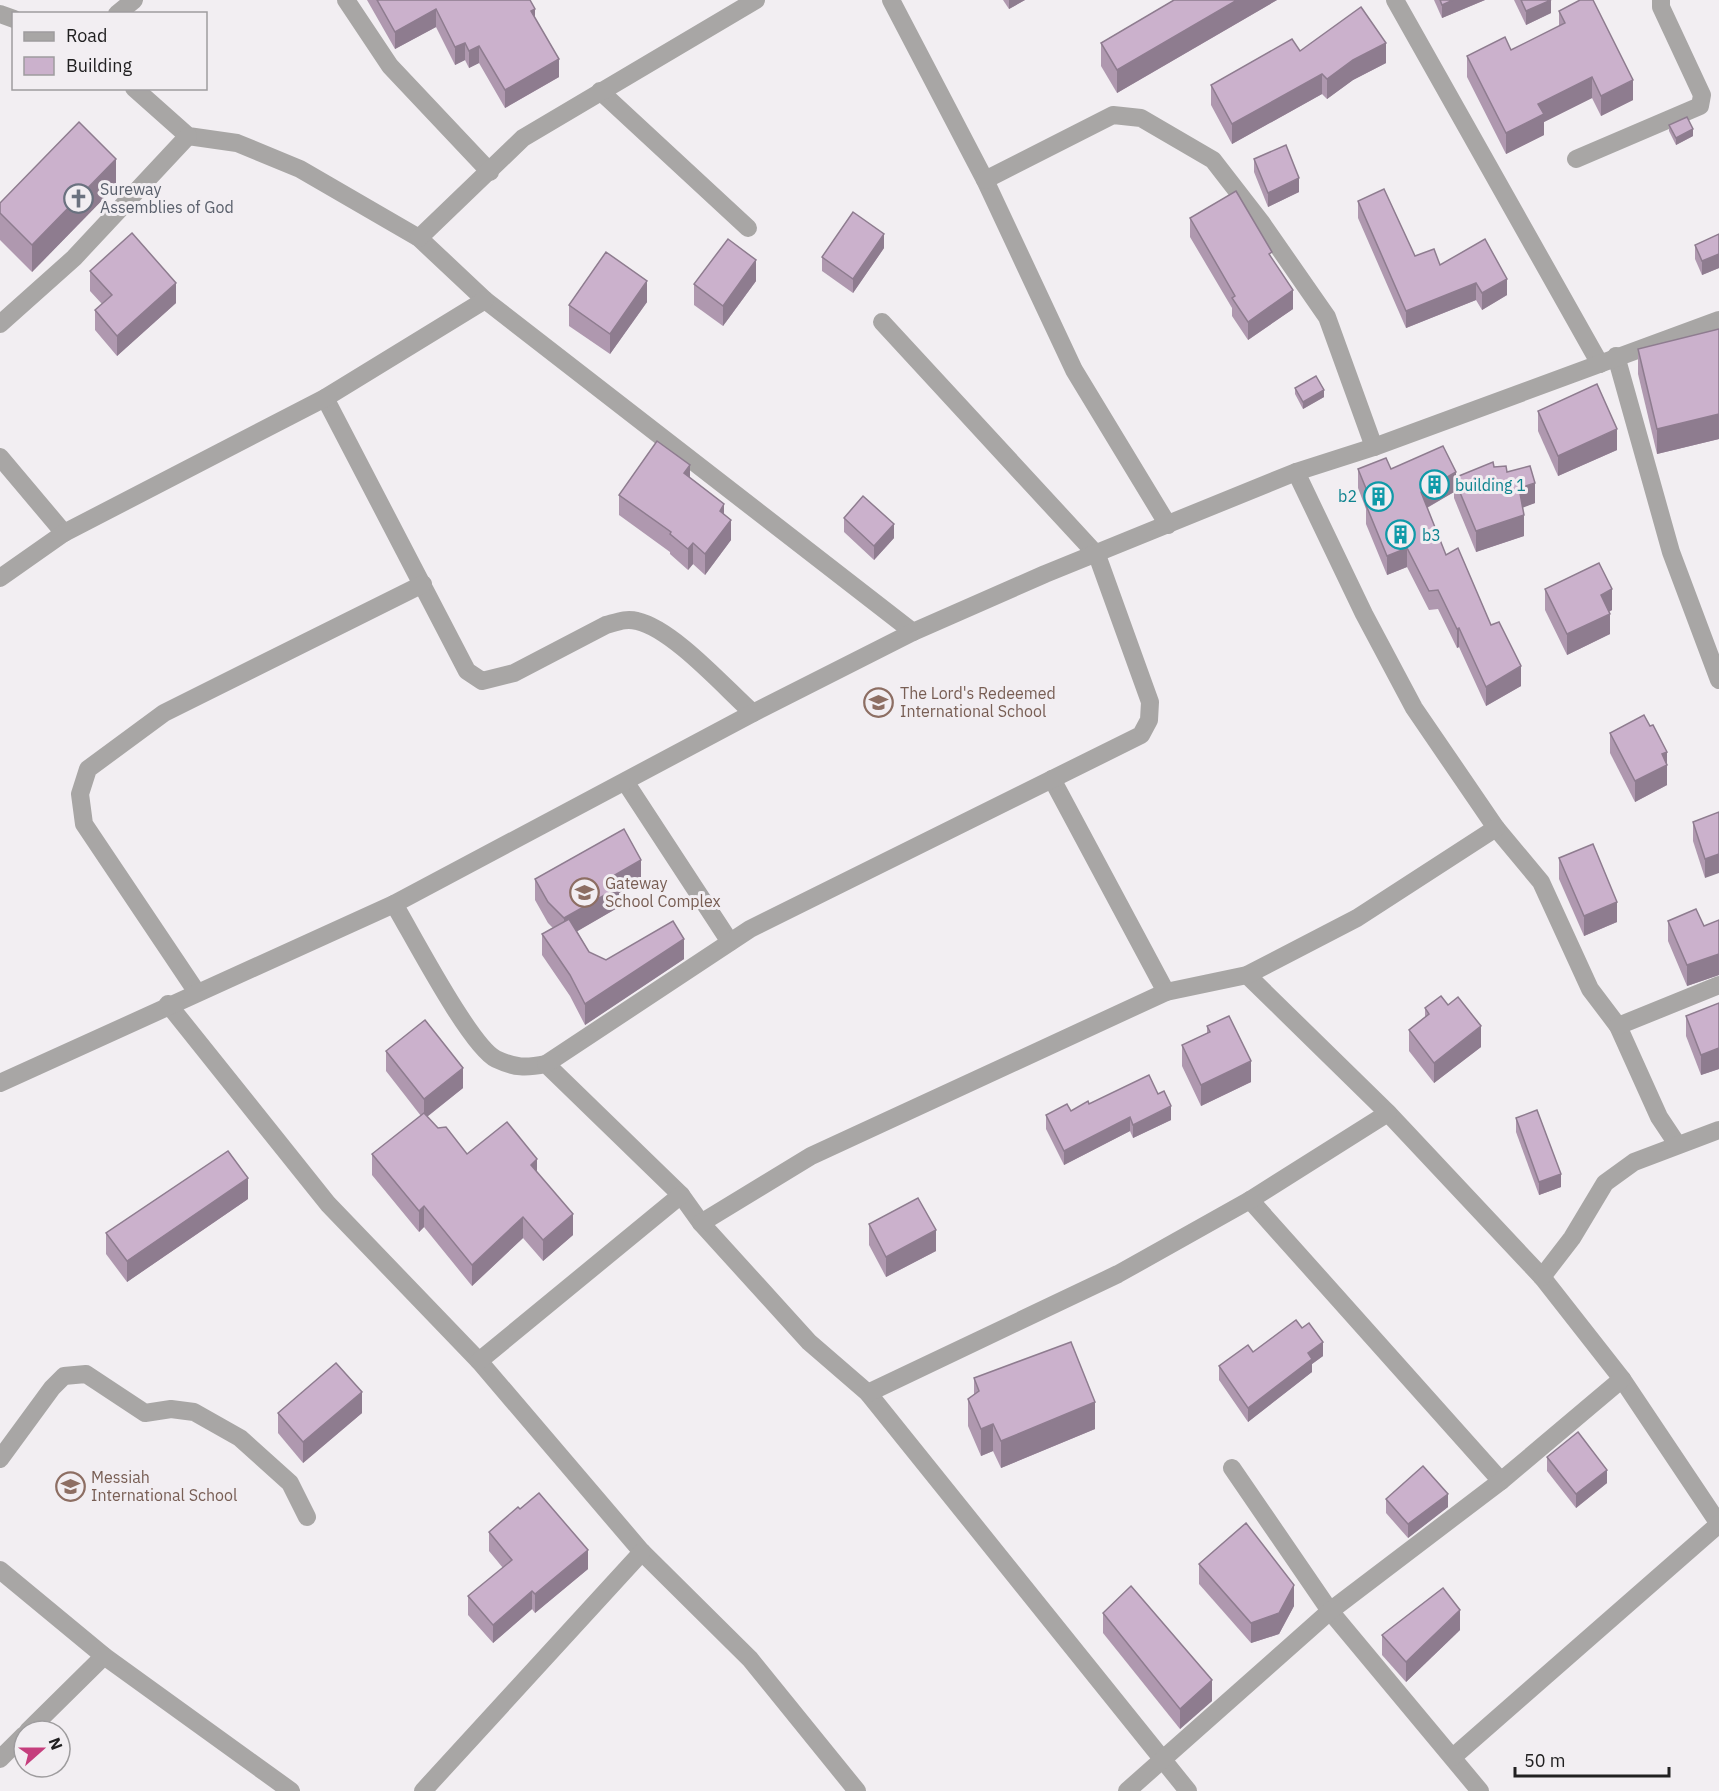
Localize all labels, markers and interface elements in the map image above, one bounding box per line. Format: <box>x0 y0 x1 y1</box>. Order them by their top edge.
legend <box>12 12 207 90</box>
text: Road <box>66 24 107 47</box>
text: Building <box>66 54 133 77</box>
place label: Sureway Assemblies of God <box>100 179 234 217</box>
church icon: Sureway Assemblies of God <box>63 182 95 214</box>
building icon: building 1 <box>1418 469 1450 501</box>
place label: building 1 <box>1455 475 1526 495</box>
building icon: b2 <box>1362 480 1394 512</box>
place label: b2 <box>1338 486 1357 506</box>
building icon: b3 <box>1385 519 1417 551</box>
place label: b3 <box>1422 525 1441 545</box>
place label: The Lord's Redeemed International School <box>900 683 1056 721</box>
school or university icon: The Lord's Redeemed International School <box>863 686 895 718</box>
place label: Gateway School Complex <box>605 873 721 911</box>
school or university icon: Gateway School Complex <box>568 876 600 908</box>
place label: Messiah International School <box>91 1467 237 1505</box>
school or university icon: Messiah International School <box>54 1470 86 1502</box>
north arrow <box>12 1719 72 1779</box>
text: N <box>45 1735 67 1753</box>
scale bar <box>1515 1740 1670 1778</box>
text: 50 m <box>1524 1749 1566 1772</box>

